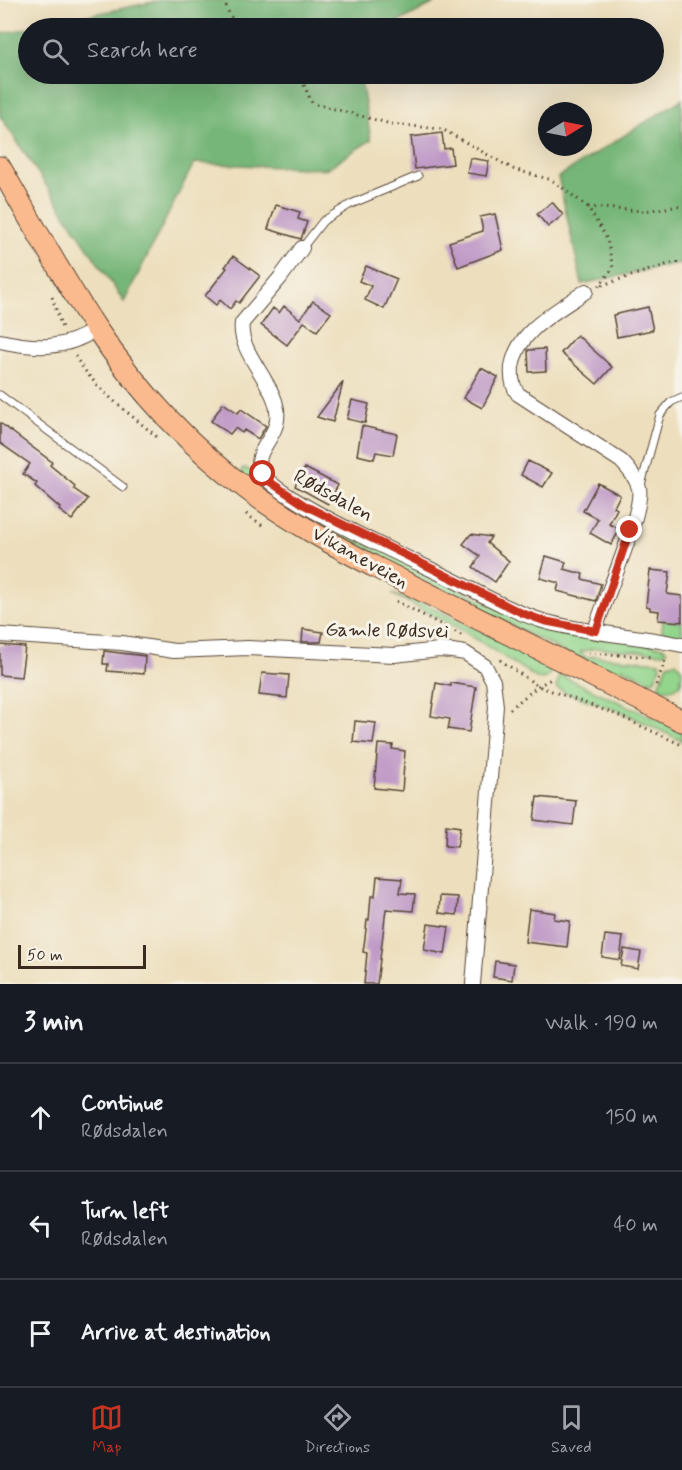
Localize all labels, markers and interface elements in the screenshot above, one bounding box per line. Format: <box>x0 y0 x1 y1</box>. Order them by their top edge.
search box <box>18 18 664 84</box>
icon: search <box>39 35 72 68</box>
text: Search here <box>87 37 198 65</box>
north arrow <box>538 102 592 156</box>
route start <box>249 460 275 486</box>
street label: Rødsdalen <box>288 463 378 529</box>
route end <box>616 516 642 542</box>
street label: Vikaneveien <box>307 520 413 596</box>
street label: Gamle Rødsvei <box>325 616 449 646</box>
scale bar <box>18 942 146 970</box>
text: 50 m <box>27 945 63 966</box>
text: 3 min <box>24 1006 84 1040</box>
text: Walk · 190 m <box>545 1010 658 1037</box>
text: Continue <box>81 1090 163 1118</box>
icon: ahead <box>24 1101 57 1134</box>
text: 150 m <box>605 1104 658 1131</box>
text: Rødsdalen <box>81 1118 168 1145</box>
text: Turn left <box>81 1198 169 1226</box>
icon: left <box>24 1209 57 1242</box>
text: 40 m <box>614 1212 658 1239</box>
text: Rødsdalen <box>81 1226 168 1253</box>
icon: arrive <box>24 1317 57 1350</box>
text: Arrive at destination <box>81 1319 271 1347</box>
tab: Map <box>90 1401 123 1458</box>
tab: Directions <box>304 1401 370 1458</box>
tab: Saved <box>551 1401 592 1458</box>

